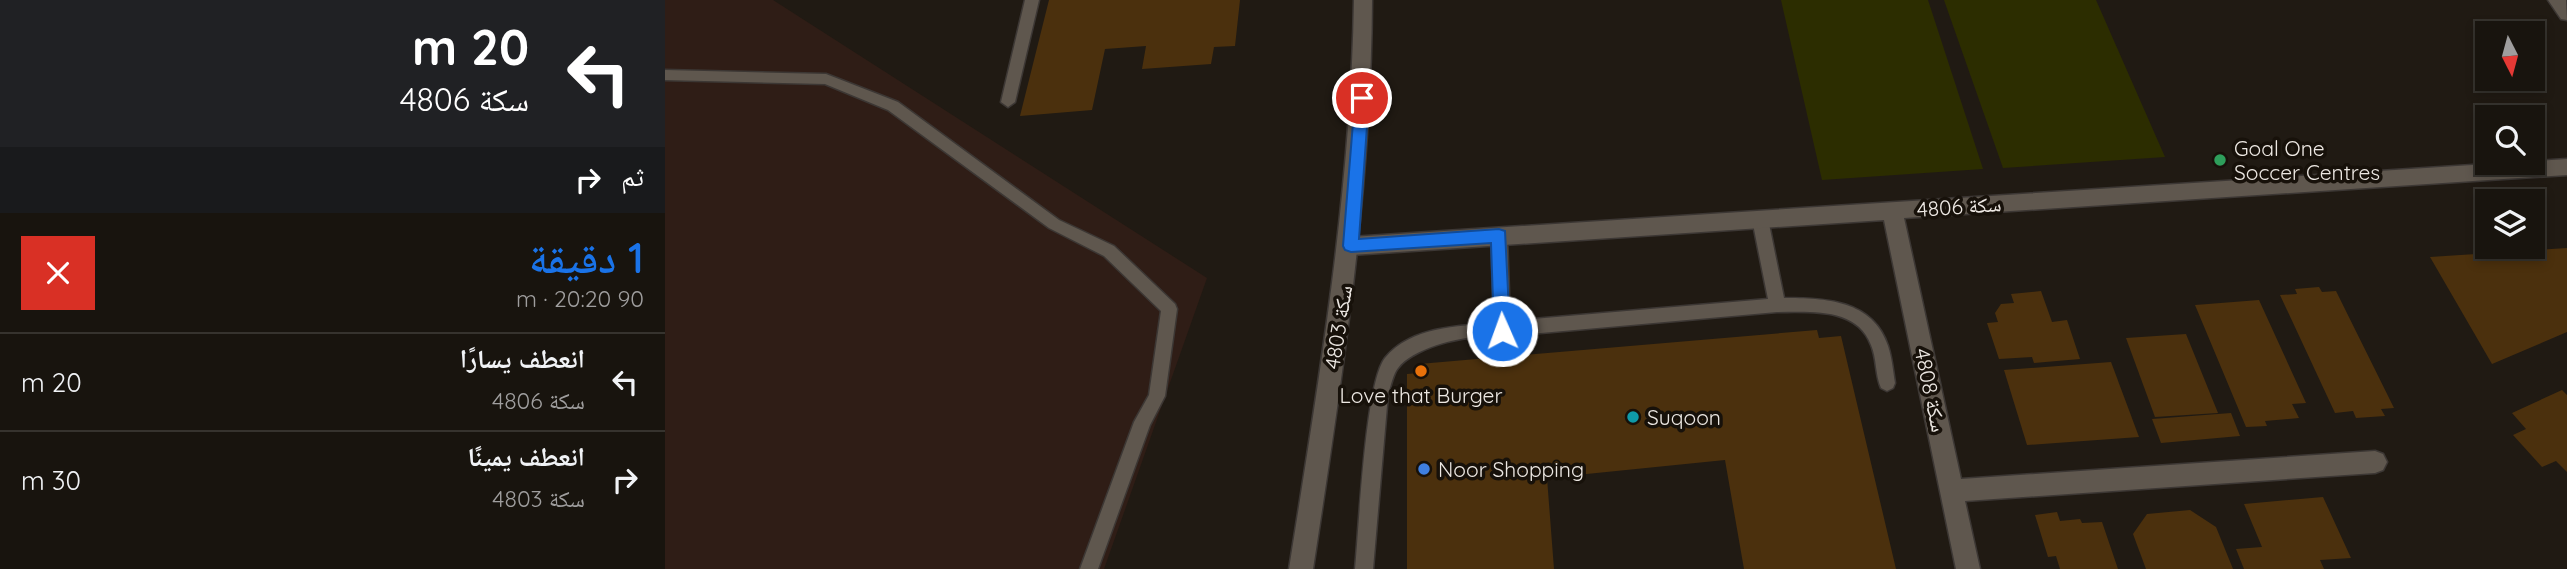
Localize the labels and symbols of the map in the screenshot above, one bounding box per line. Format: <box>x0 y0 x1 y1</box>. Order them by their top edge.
north arrow <box>2475 21 2545 91</box>
pin <box>1332 68 1392 128</box>
place label: Goal One Soccer Centres <box>2234 135 2380 185</box>
marker: Goal One Soccer Centres <box>2212 152 2228 168</box>
street label: سكة 4806 <box>1916 190 2002 222</box>
street label: سكة 4803 <box>1319 283 1357 371</box>
position arrow <box>1465 294 1539 368</box>
street label: سكة 4808 <box>1909 346 1953 434</box>
marker: Love that Burger <box>1413 363 1429 379</box>
place label: Love that Burger <box>1339 382 1503 408</box>
place label: Suqoon <box>1647 404 1721 430</box>
marker: Suqoon <box>1625 409 1641 425</box>
place label: Noor Shopping <box>1438 456 1584 482</box>
marker: Noor Shopping <box>1416 461 1432 477</box>

